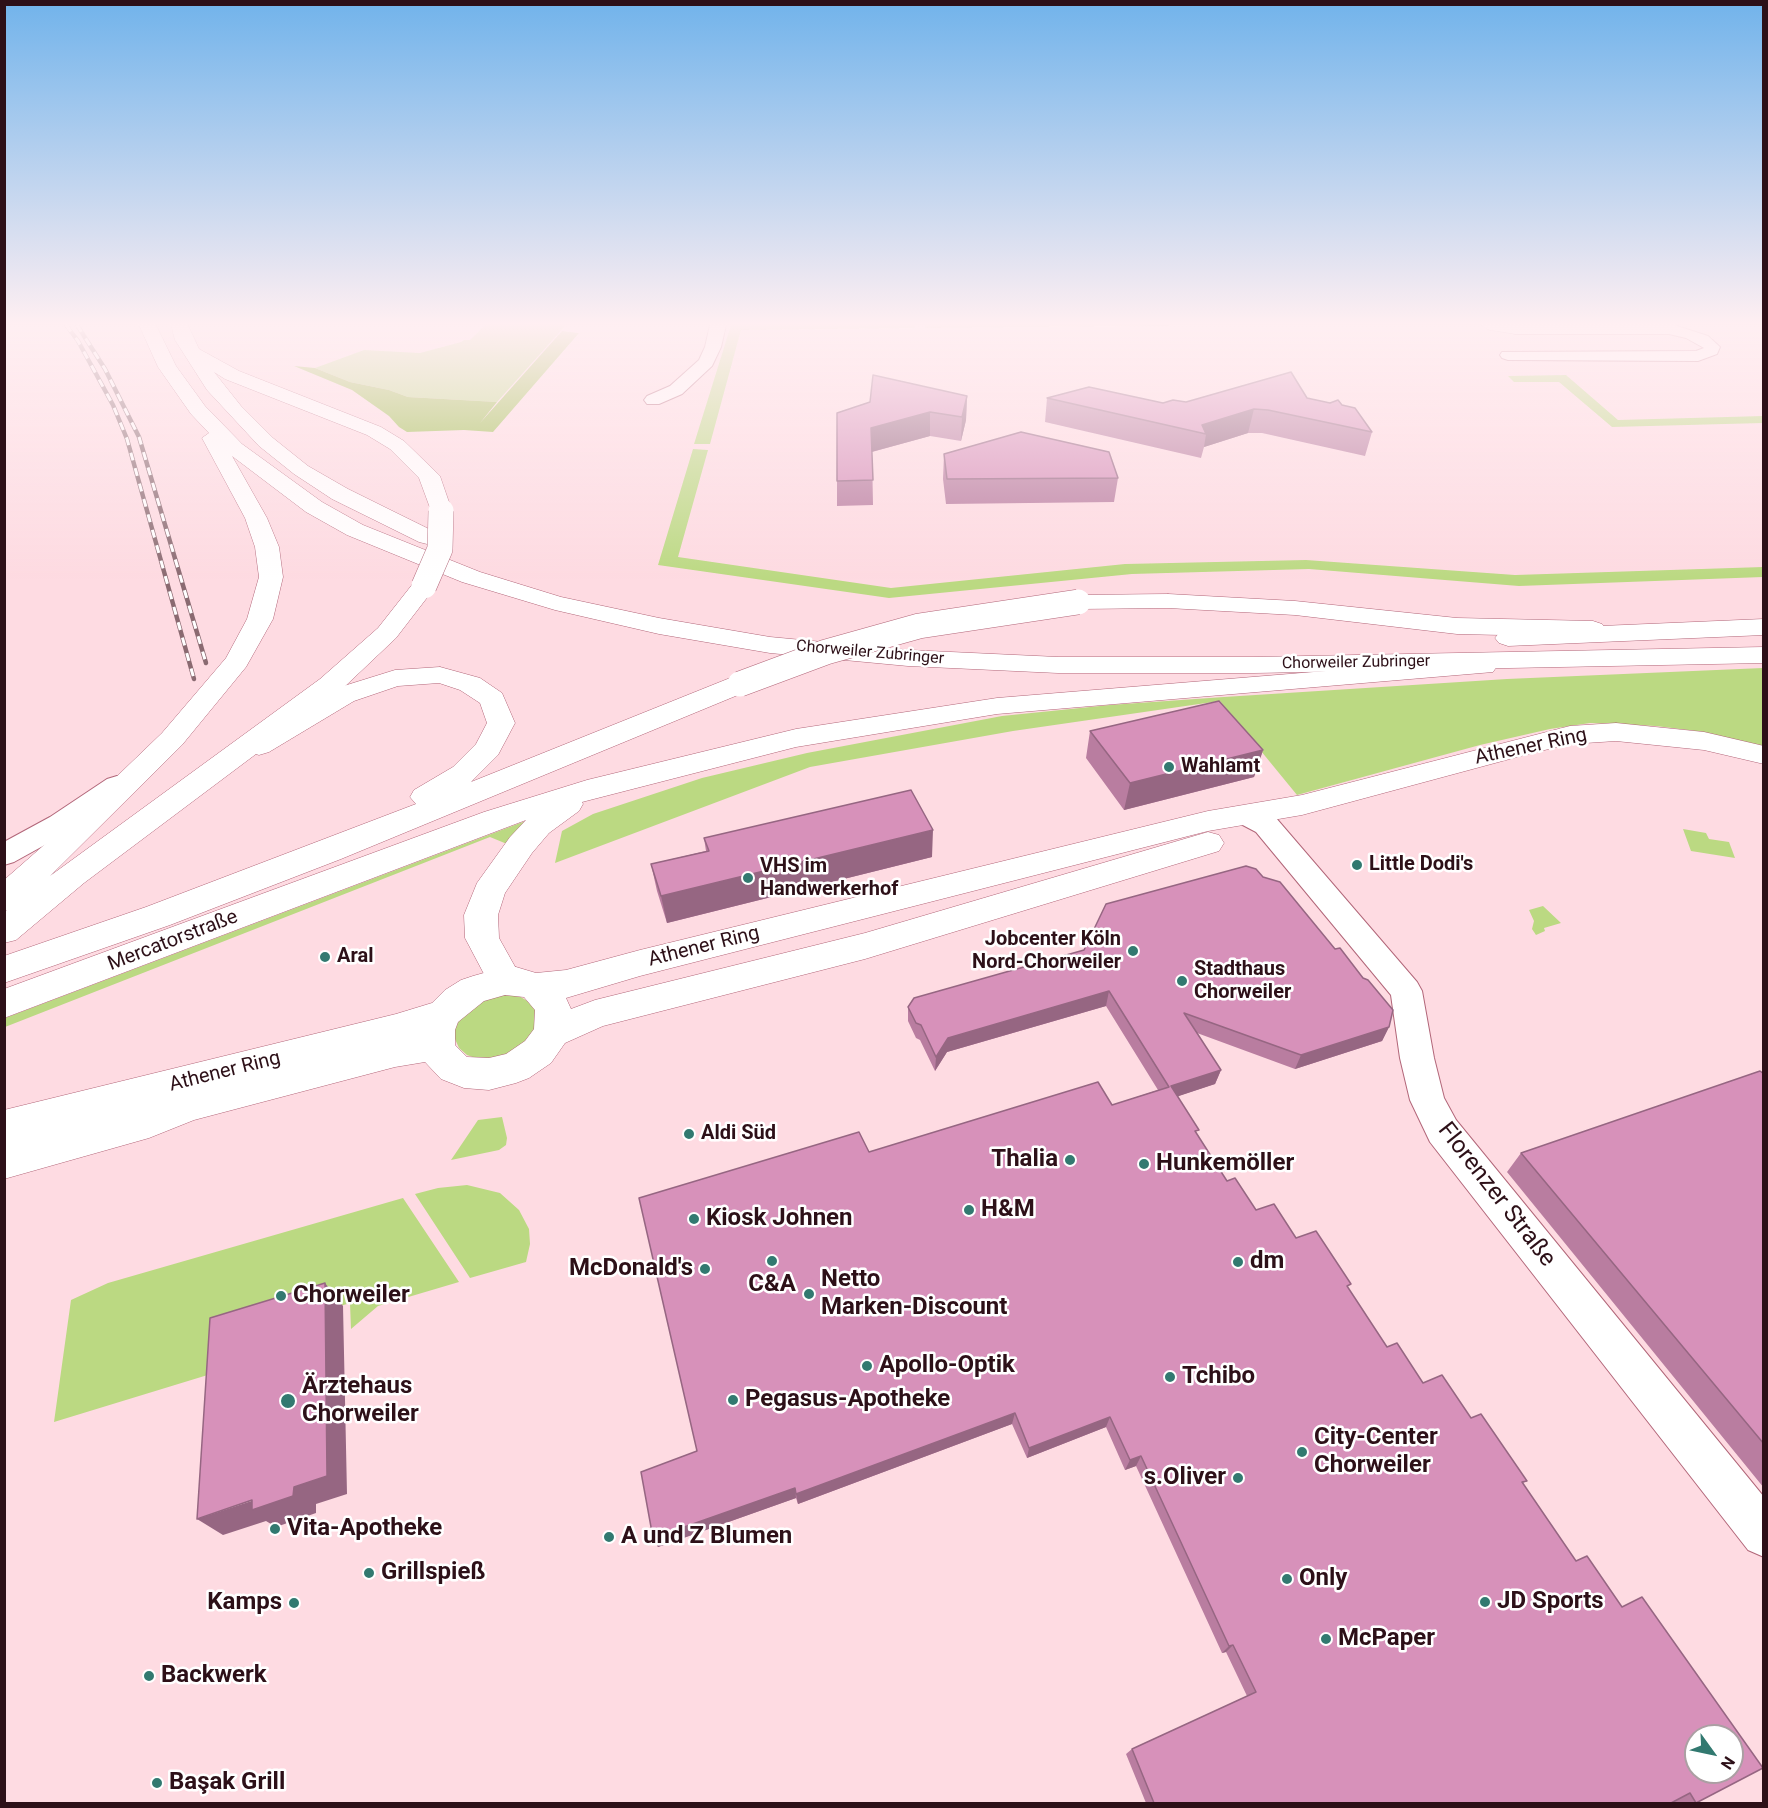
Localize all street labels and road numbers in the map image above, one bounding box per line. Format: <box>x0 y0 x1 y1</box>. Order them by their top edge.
street label: Chorweiler Zubringer <box>795 637 945 669</box>
street label: Chorweiler Zubringer <box>1282 652 1430 674</box>
street label: Athener Ring <box>1473 723 1589 771</box>
street label: Mercatorstraße <box>105 905 241 977</box>
street label: Athener Ring <box>646 922 762 972</box>
street label: Athener Ring <box>167 1047 283 1097</box>
street label: Florenzer Straße <box>1431 1117 1561 1273</box>

